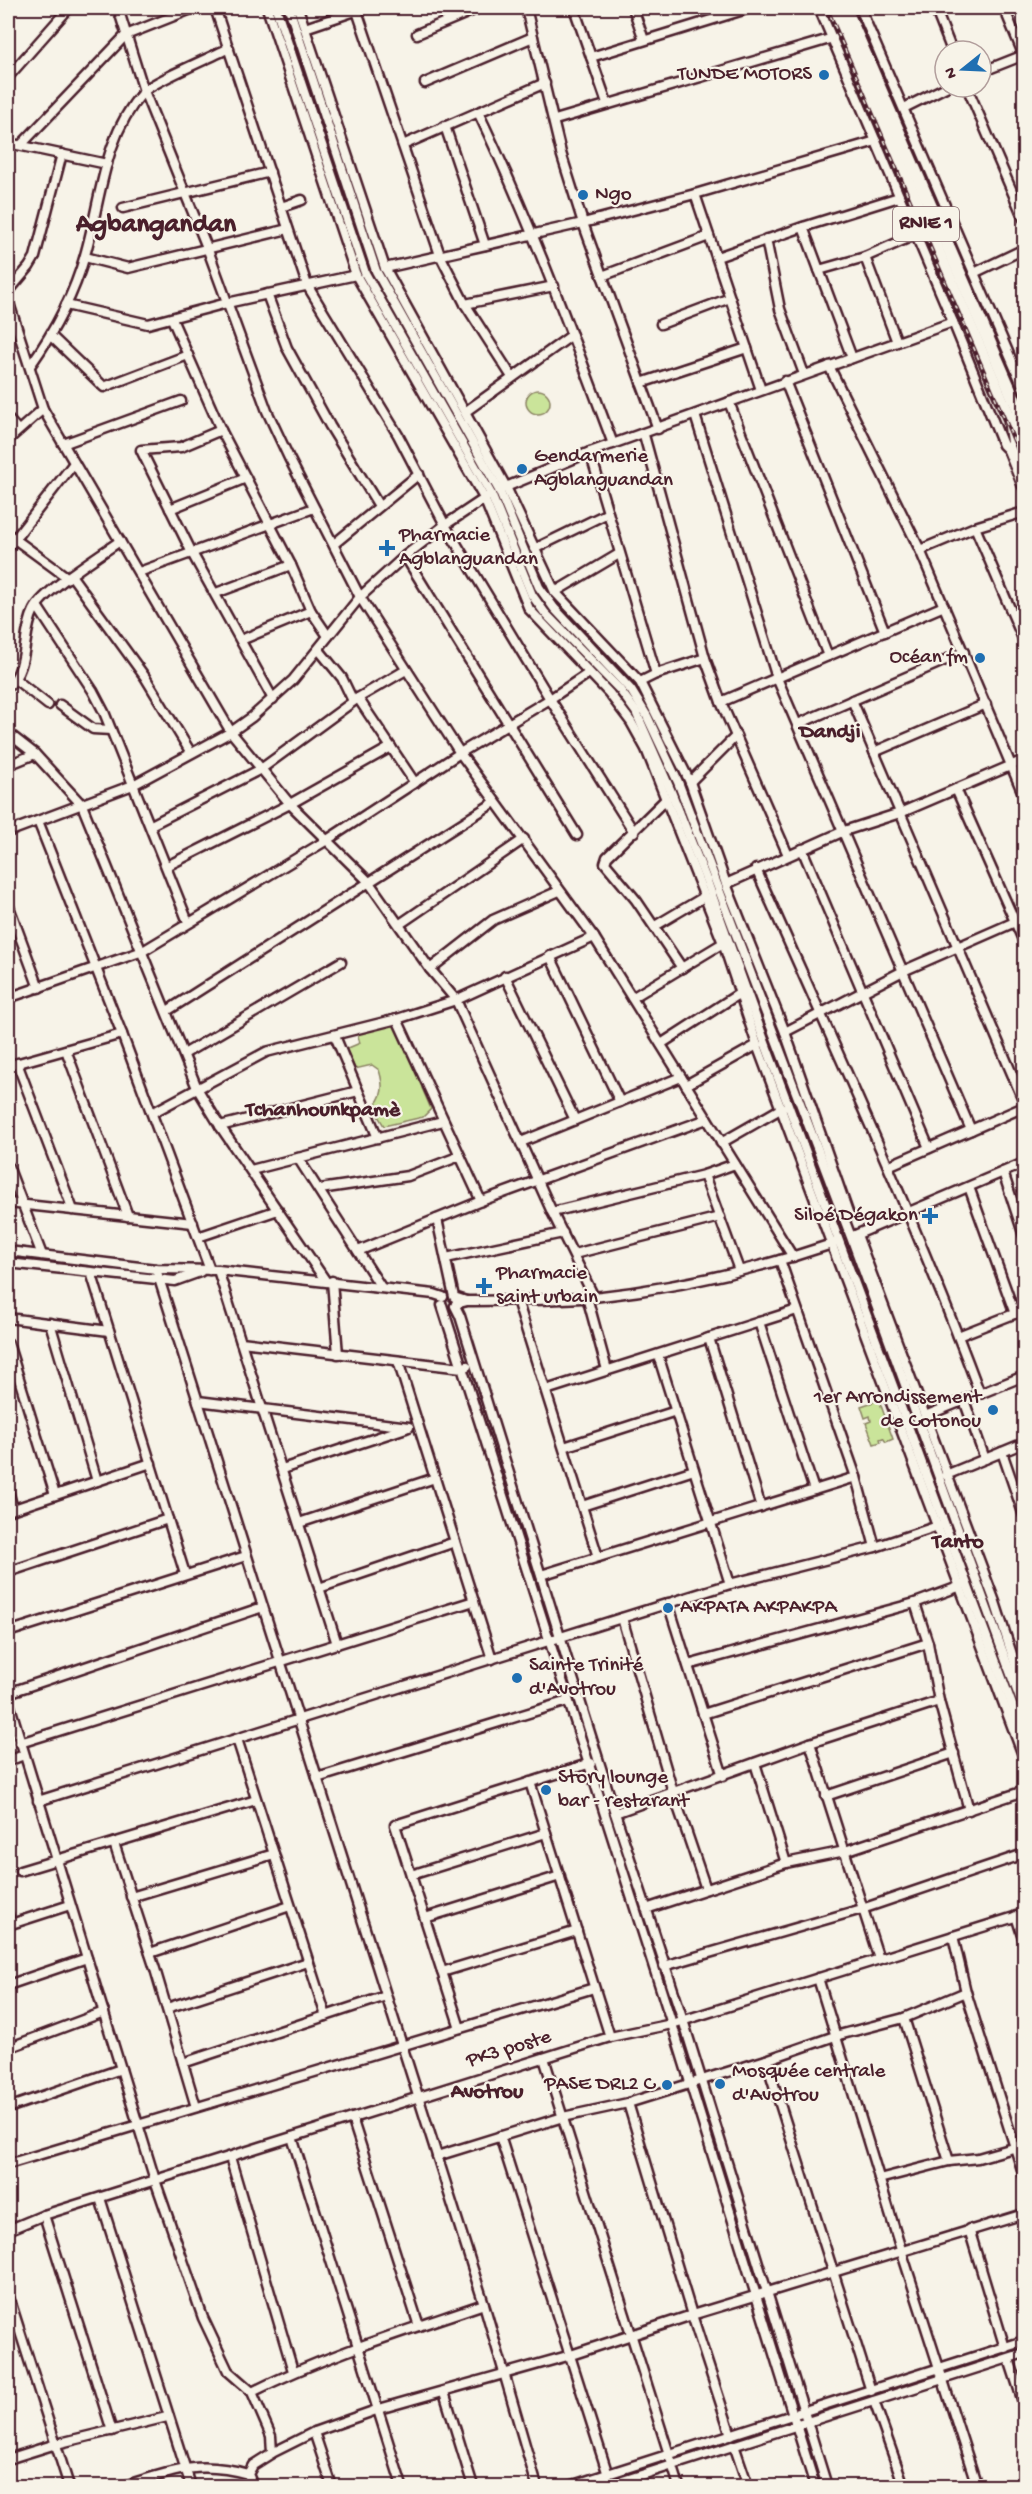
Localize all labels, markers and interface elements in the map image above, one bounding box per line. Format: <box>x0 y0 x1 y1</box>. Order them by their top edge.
north arrow <box>933 39 993 99</box>
place label: TUNDE MOTORS <box>677 63 812 88</box>
text: N <box>941 64 963 80</box>
marker: TUNDE MOTORS <box>817 68 831 82</box>
place label: Ngo <box>595 183 632 208</box>
marker: Ngo <box>576 188 590 202</box>
road number: RNIE 1 <box>893 207 959 241</box>
district label: Agbangandan <box>75 210 237 242</box>
place label: Gendarmerie Agblanguandan <box>534 445 673 494</box>
marker: Gendarmerie Agblanguandan <box>515 462 529 476</box>
place label: Pharmacie Agblanguandan <box>398 524 538 573</box>
marker: Pharmacie Agblanguandan <box>380 541 394 555</box>
place label: Océan fm <box>889 646 968 671</box>
marker: Océan fm <box>973 651 987 665</box>
district label: Dandji <box>797 720 861 746</box>
district label: Tchanhounkpamè <box>244 1098 401 1124</box>
place label: Siloé Dégakon <box>794 1204 918 1229</box>
marker: Siloé Dégakon <box>923 1209 937 1223</box>
place label: Pharmacie saint urbain <box>495 1262 598 1311</box>
marker: Pharmacie saint urbain <box>477 1279 491 1293</box>
place label: 1er Arrondissement de Cotonou <box>813 1386 983 1435</box>
marker: 1er Arrondissement de Cotonou <box>986 1403 1000 1417</box>
district label: Tanto <box>930 1530 984 1556</box>
place label: AKPATA AKPAKPA <box>680 1596 838 1621</box>
marker: AKPATA AKPAKPA <box>661 1601 675 1615</box>
place label: Sainte Trinité d'Avotrou <box>529 1654 644 1703</box>
marker: Sainte Trinité d'Avotrou <box>510 1671 524 1685</box>
place label: Story lounge bar - restarant <box>558 1766 691 1815</box>
marker: Story lounge bar - restarant <box>539 1783 553 1797</box>
street label: PK3 poste <box>463 2025 556 2075</box>
place label: Mosquée centrale d'Avotrou <box>732 2060 887 2109</box>
place label: PASE DRL2 C <box>543 2073 657 2098</box>
marker: Mosquée centrale d'Avotrou <box>713 2077 727 2091</box>
marker: PASE DRL2 C <box>660 2078 674 2092</box>
district label: Avotrou <box>450 2080 524 2106</box>

